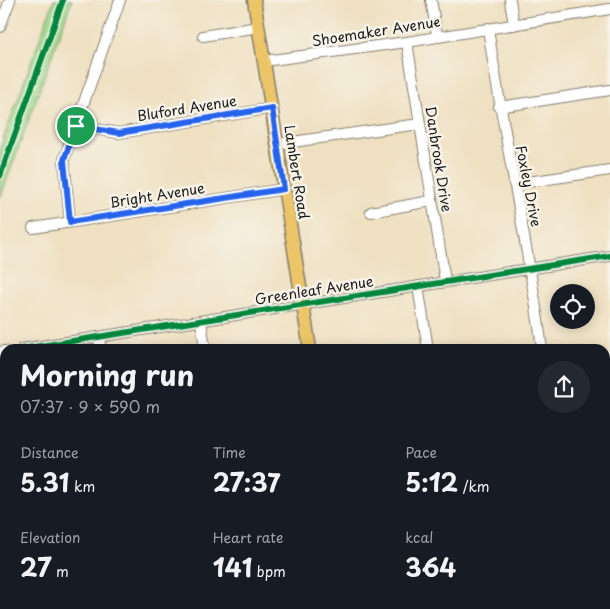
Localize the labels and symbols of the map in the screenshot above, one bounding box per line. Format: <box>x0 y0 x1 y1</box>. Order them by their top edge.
street label: Shoemaker Avenue <box>310 10 442 52</box>
street label: Bluford Avenue <box>136 90 238 126</box>
pin <box>55 105 97 147</box>
street label: Danbrook Drive <box>420 105 458 213</box>
street label: Lambert Road <box>279 123 315 221</box>
street label: Foxley Drive <box>511 144 547 228</box>
street label: Bright Avenue <box>108 177 206 213</box>
street label: Greenleaf Avenue <box>253 270 375 310</box>

